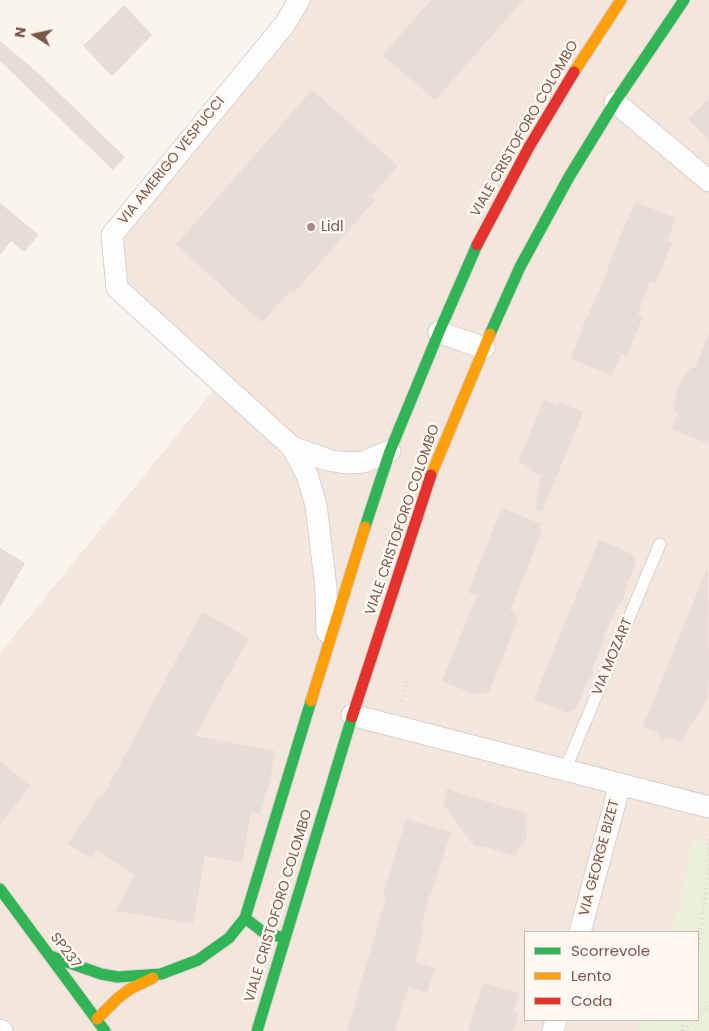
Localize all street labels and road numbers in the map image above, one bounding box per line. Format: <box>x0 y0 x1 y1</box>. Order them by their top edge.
street label: VIALE CRISTOFORO COLOMBO <box>468 38 582 220</box>
street label: VIA AMERIGO VESPUCCI <box>115 94 229 228</box>
street label: VIALE CRISTOFORO COLOMBO <box>362 422 444 618</box>
street label: VIA MOZART <box>589 616 637 698</box>
street label: VIA GEORGE BIZET <box>576 798 624 918</box>
street label: VIALE CRISTOFORO COLOMBO <box>242 808 316 1004</box>
street label: SP237 <box>46 930 84 972</box>

